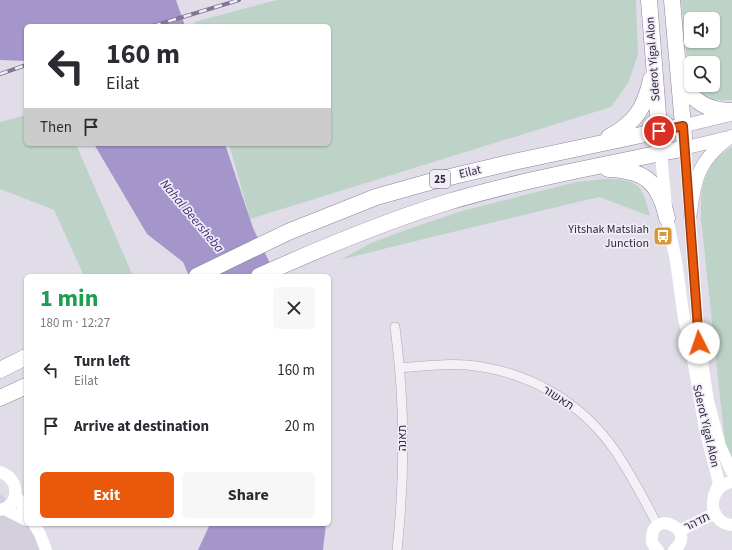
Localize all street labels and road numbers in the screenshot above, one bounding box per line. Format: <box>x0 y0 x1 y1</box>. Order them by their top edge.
street label: Sderot Yigal Alon <box>642 16 664 102</box>
street label: Eilat <box>457 161 483 183</box>
road number: 25 <box>430 170 450 188</box>
street label: תאשור <box>539 382 577 414</box>
street label: Sderot Yigal Alon <box>688 383 724 469</box>
street label: תאנה <box>394 425 411 451</box>
street label: תדהר <box>681 509 713 535</box>

